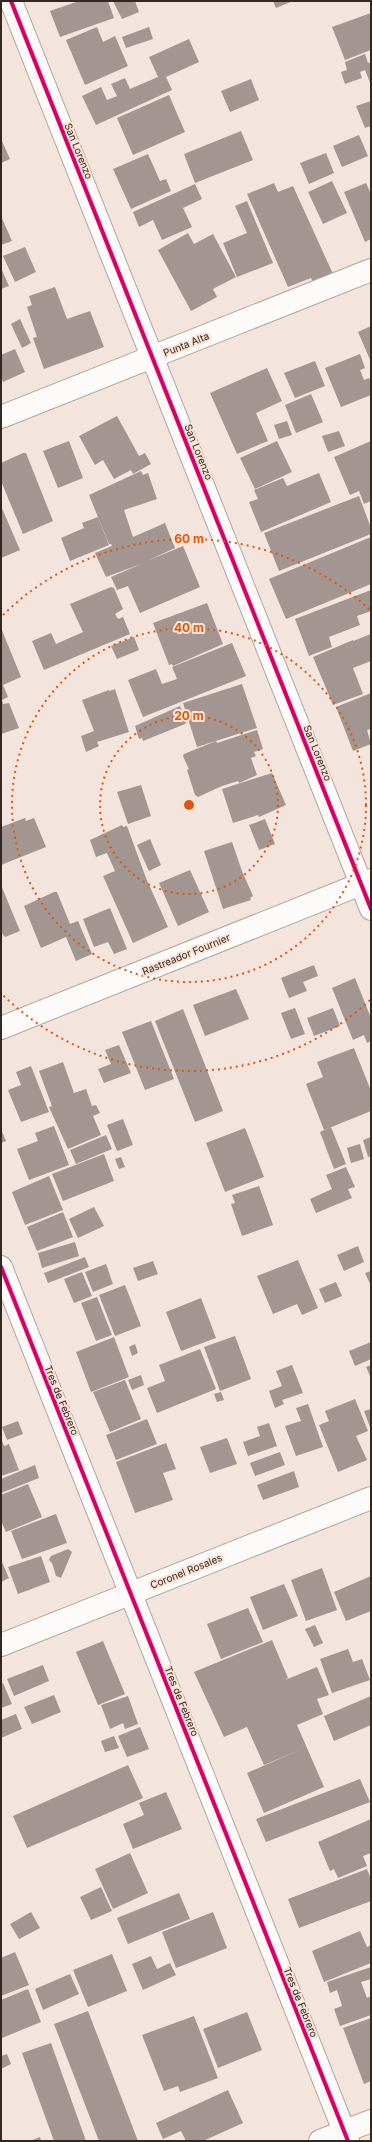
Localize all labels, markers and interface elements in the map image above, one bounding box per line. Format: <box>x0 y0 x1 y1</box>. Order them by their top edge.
street label: San Lorenzo <box>62 121 96 181</box>
street label: Punta Alta <box>161 329 211 359</box>
street label: San Lorenzo <box>182 422 216 482</box>
text: 60 m <box>174 531 204 546</box>
text: 40 m <box>174 620 204 635</box>
text: 20 m <box>174 708 204 723</box>
street label: San Lorenzo <box>301 723 335 783</box>
centre of rings <box>182 798 196 812</box>
street label: Rastreador Fournier <box>140 931 232 977</box>
street label: Tres de Febrero <box>42 1363 82 1437</box>
street label: Coronel Rosales <box>148 1551 224 1591</box>
street label: Tres de Febrero <box>162 1664 202 1738</box>
street label: Tres de Febrero <box>281 1965 321 2039</box>

